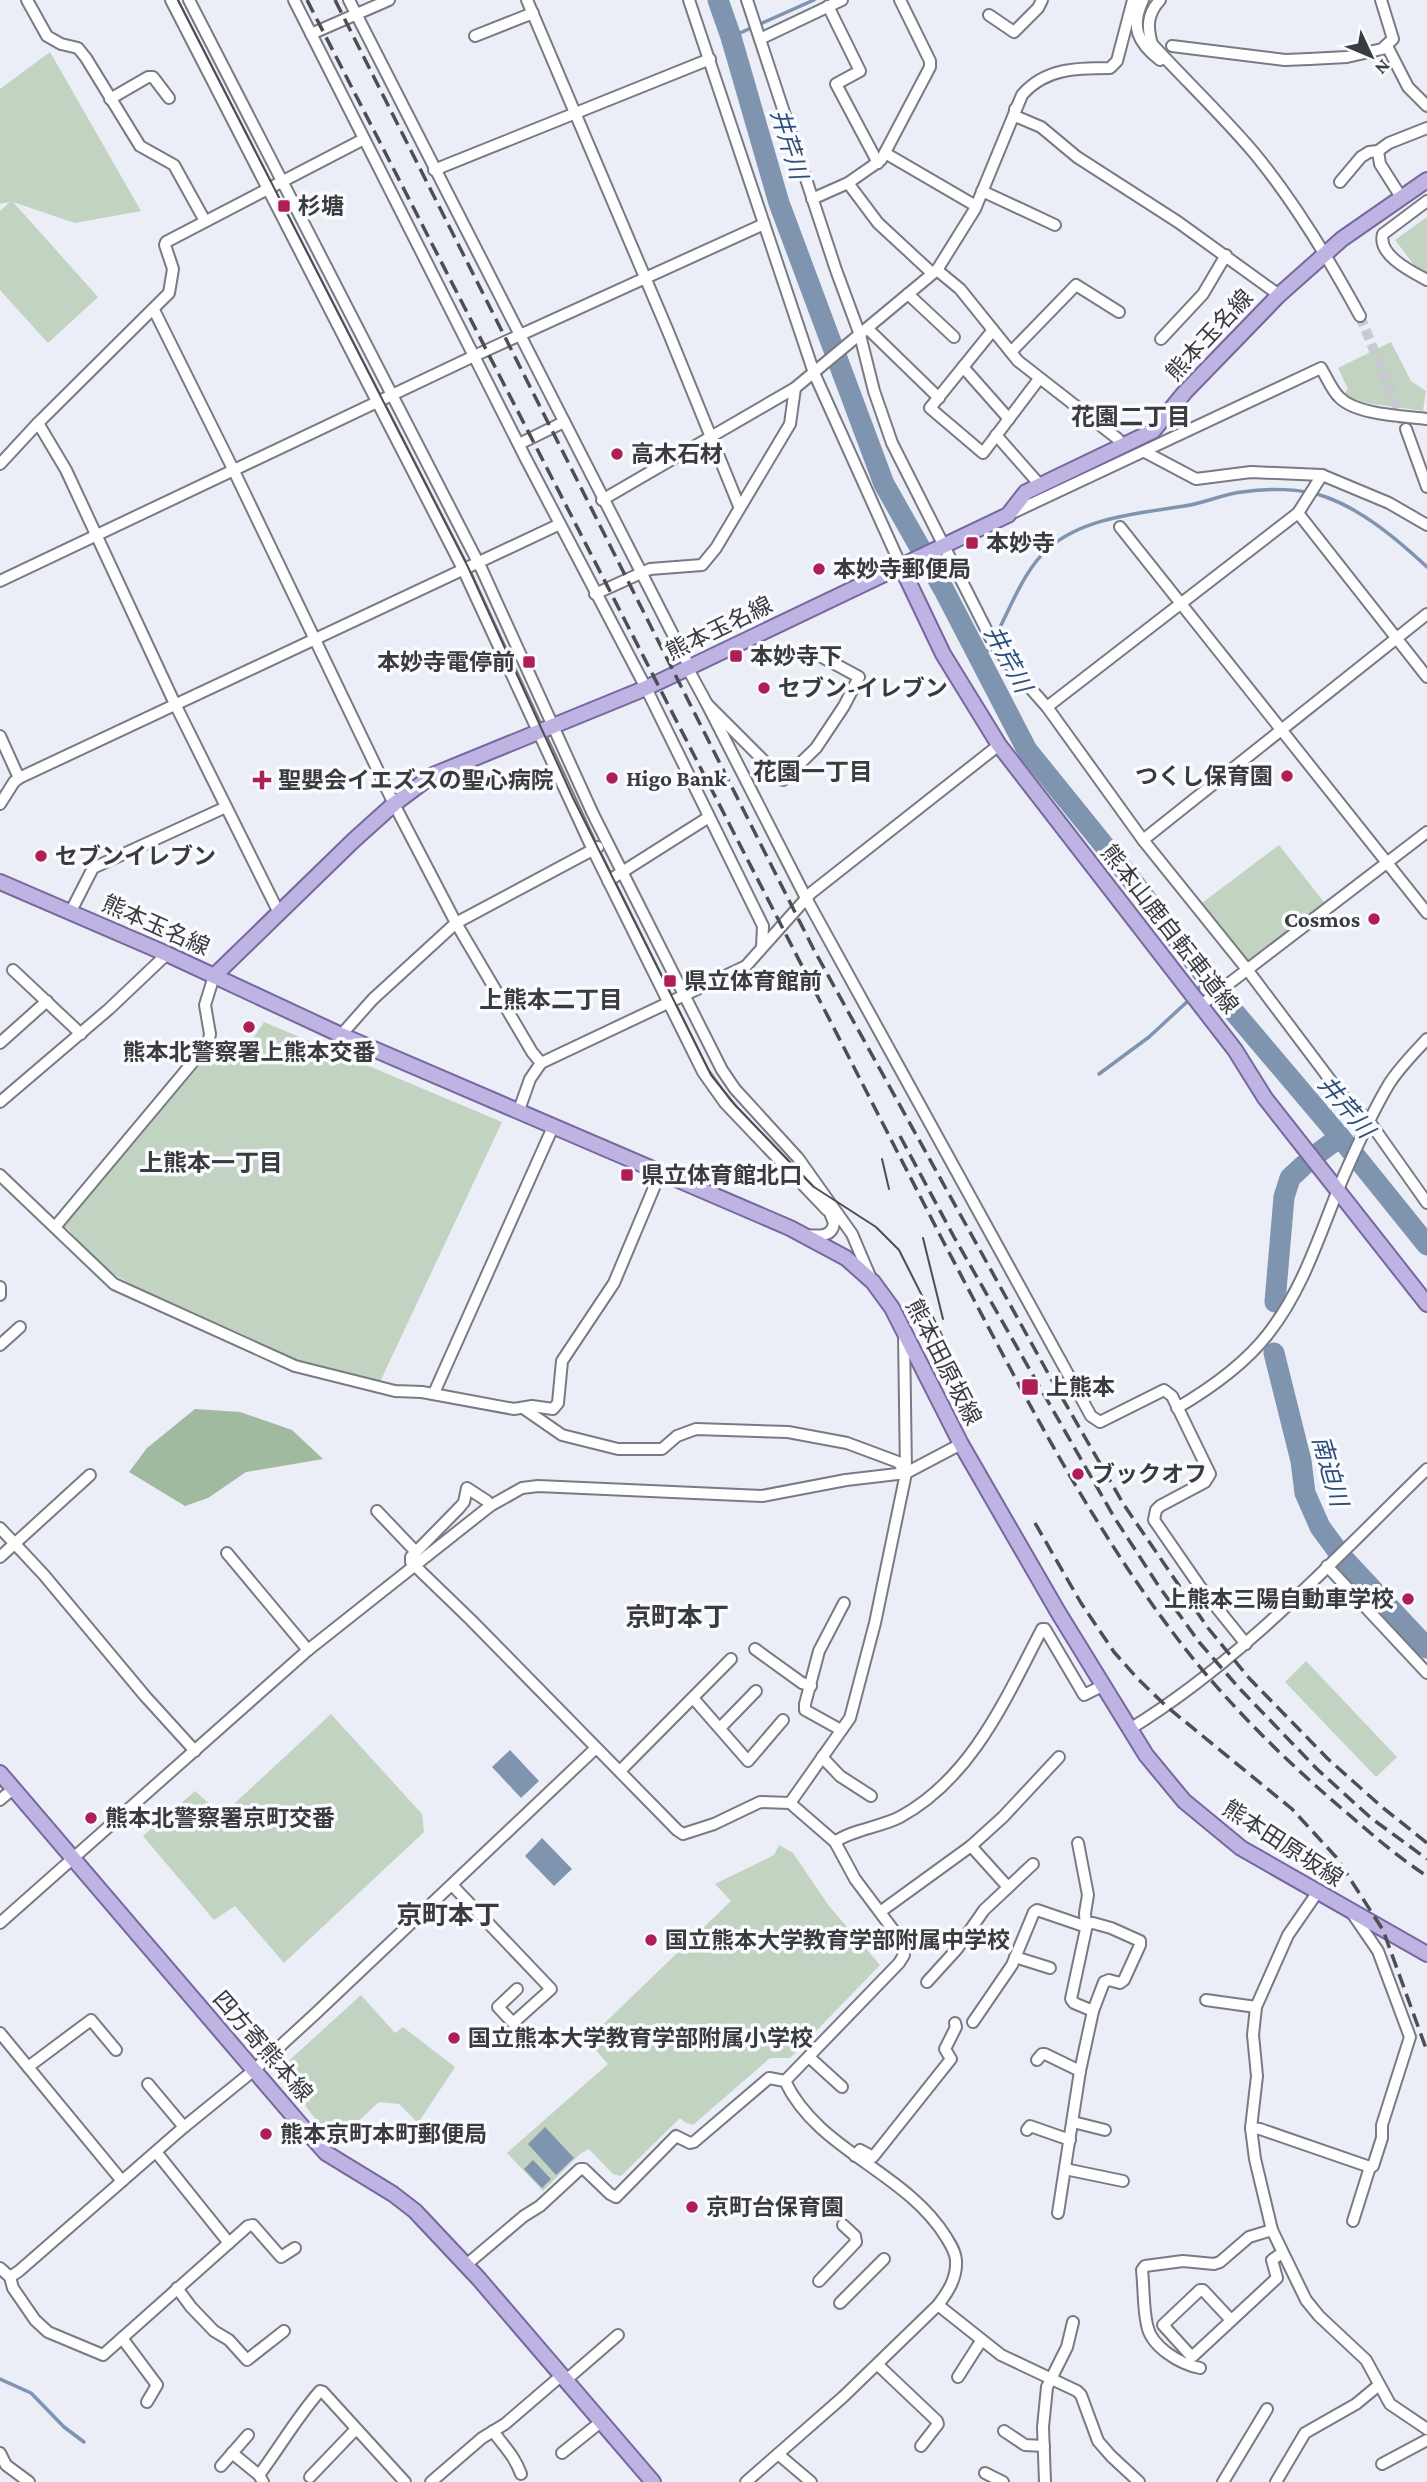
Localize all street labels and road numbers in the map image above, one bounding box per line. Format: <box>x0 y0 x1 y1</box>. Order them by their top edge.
street label: 熊本玉名線 <box>1160 284 1258 386</box>
street label: 熊本玉名線 <box>662 591 776 665</box>
street label: 熊本山鹿自転車道線 <box>1096 839 1244 1019</box>
street label: 熊本玉名線 <box>98 890 214 960</box>
street label: 熊本田原坂線 <box>901 1295 987 1429</box>
street label: 熊本田原坂線 <box>1218 1795 1348 1891</box>
street label: 四方寄熊本線 <box>208 1985 318 2107</box>

